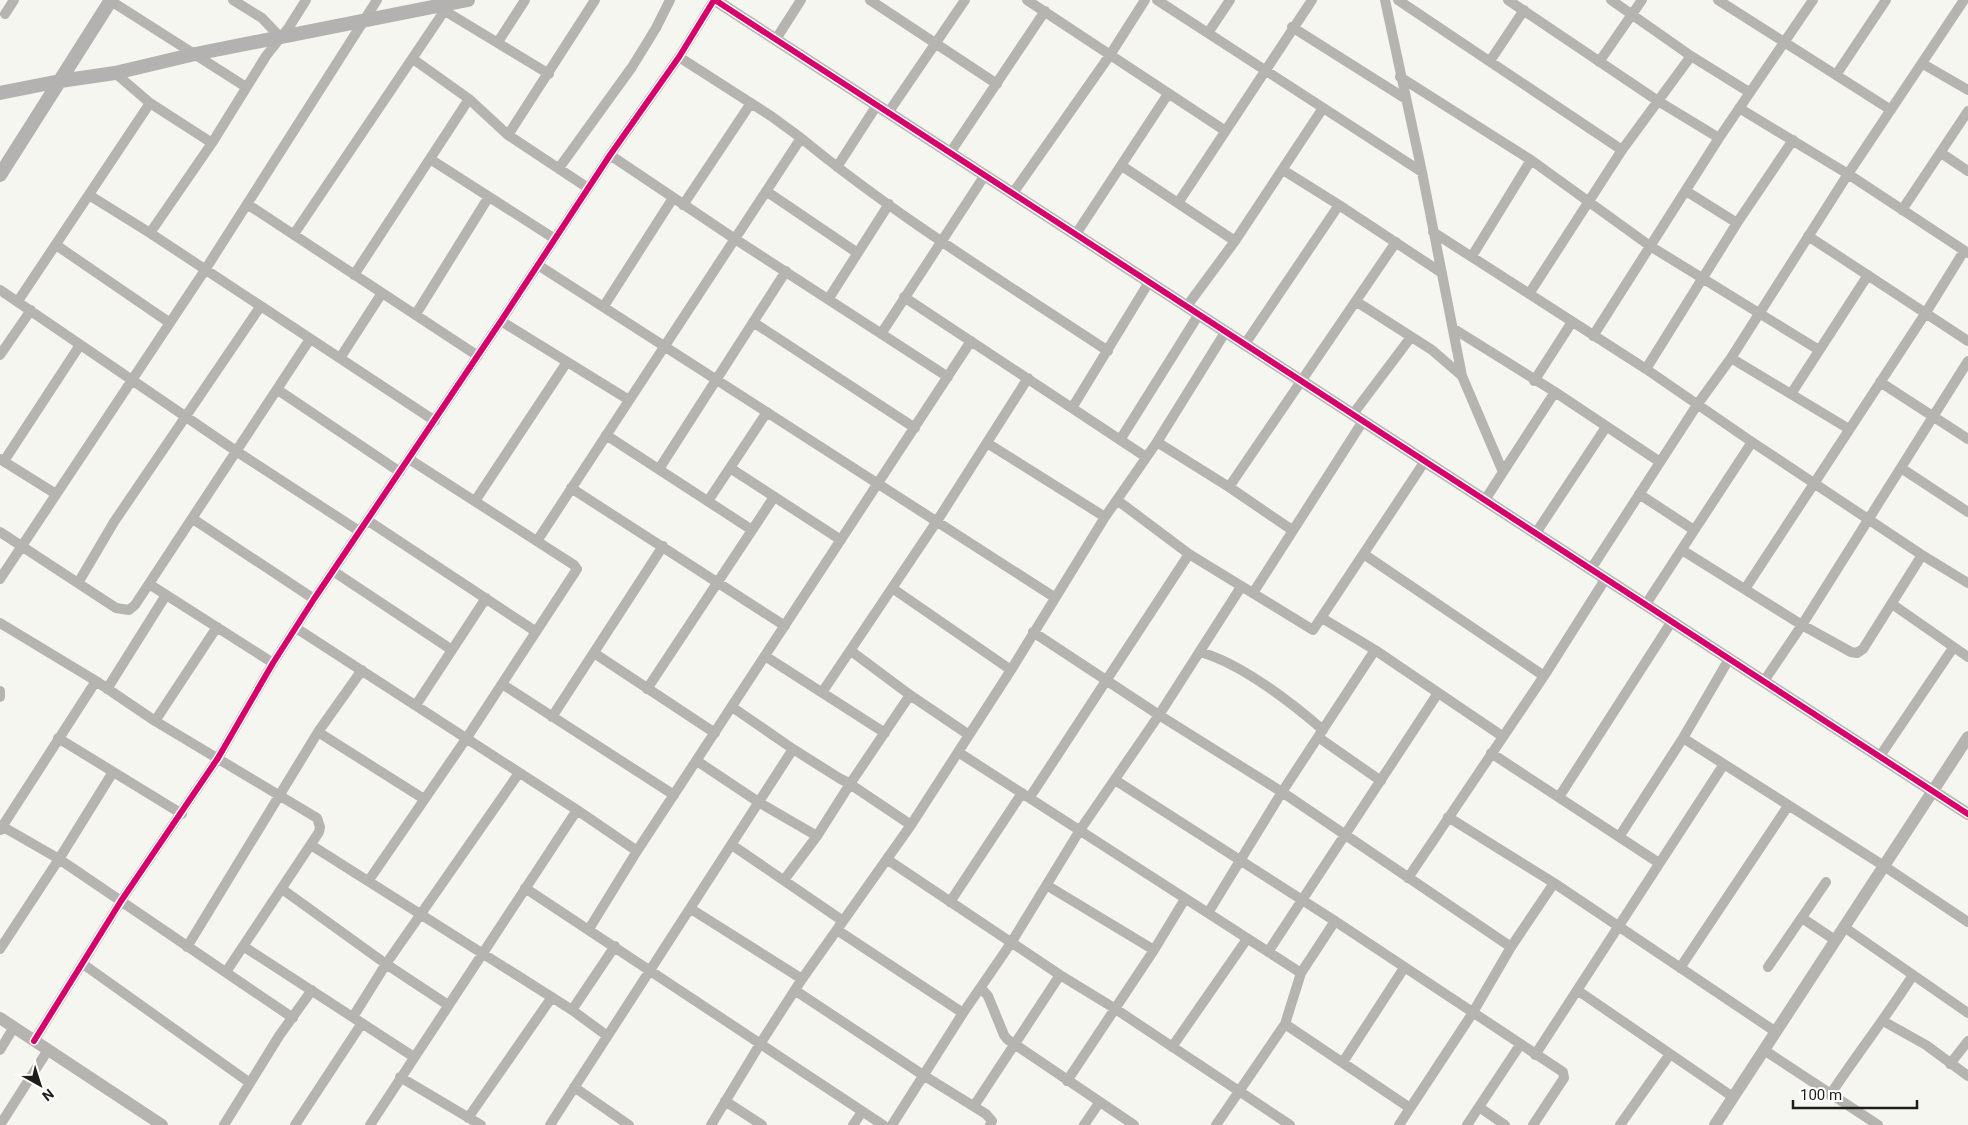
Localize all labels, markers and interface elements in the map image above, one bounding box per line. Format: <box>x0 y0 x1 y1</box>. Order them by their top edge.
north arrow <box>15 1060 65 1110</box>
scale bar <box>1793 1078 1917 1110</box>
text: N <box>39 1086 57 1104</box>
text: 100 m <box>1800 1086 1842 1104</box>

